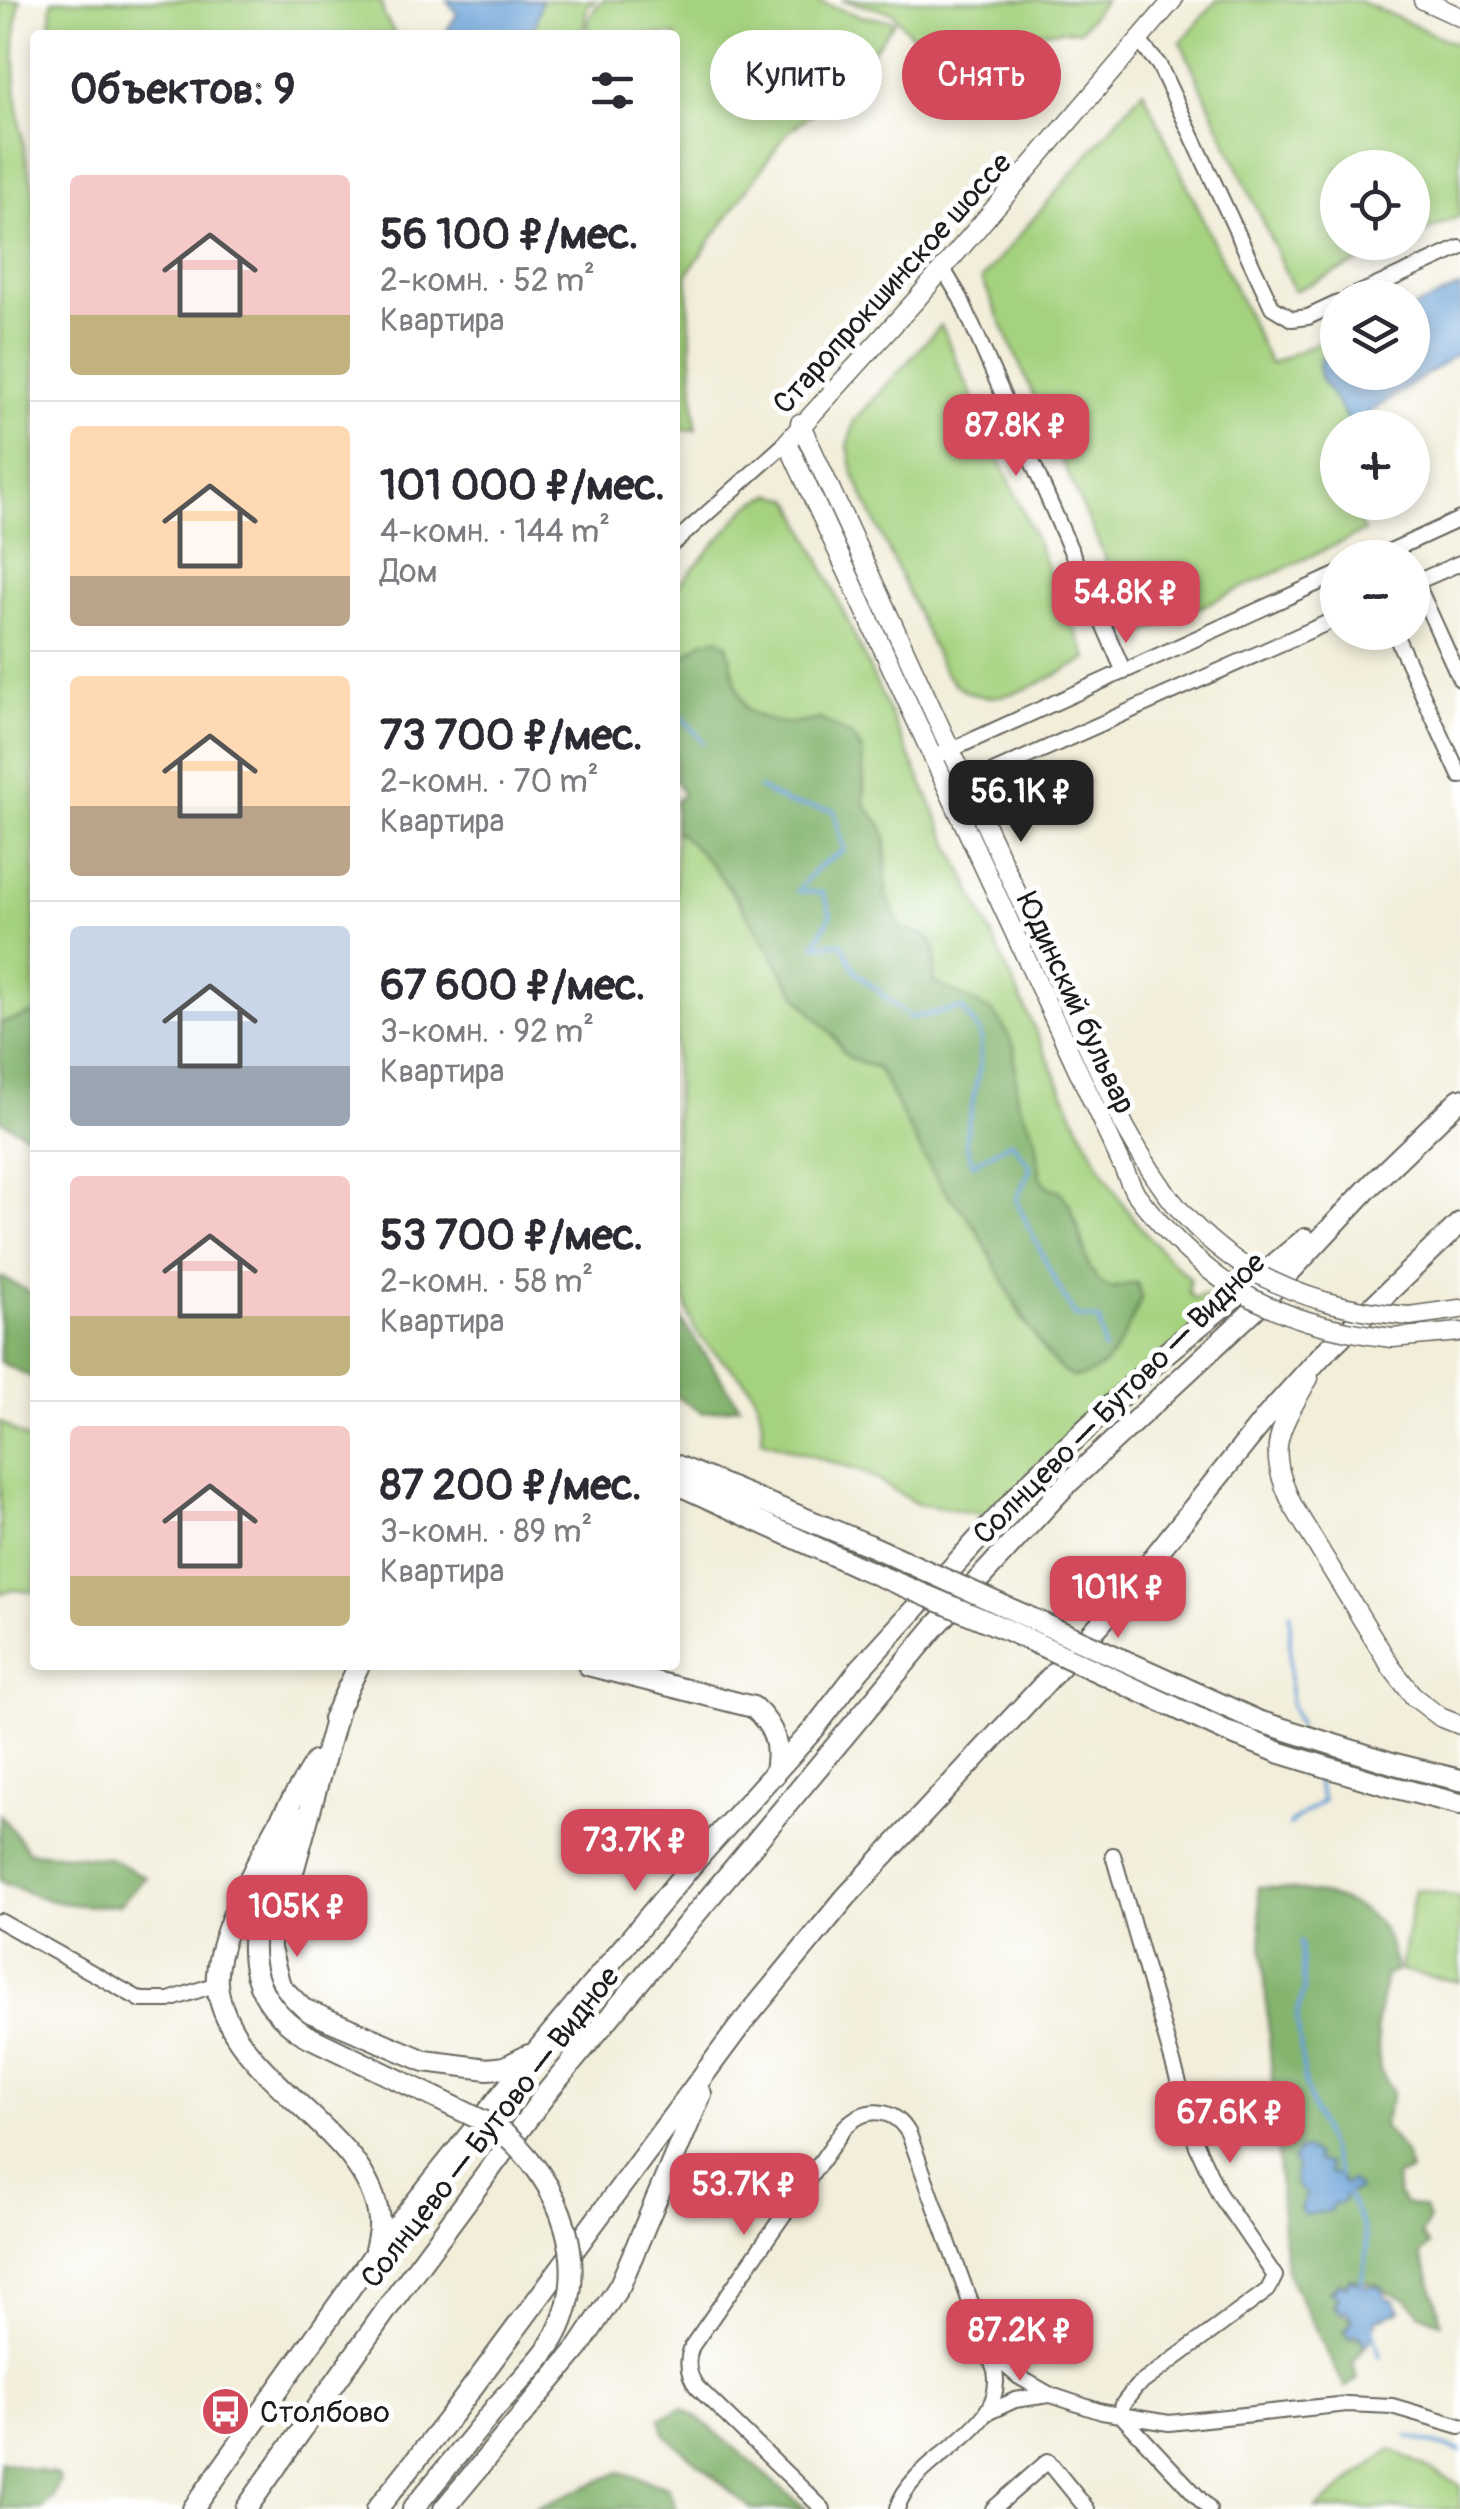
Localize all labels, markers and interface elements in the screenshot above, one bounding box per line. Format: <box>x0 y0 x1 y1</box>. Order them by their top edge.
chip: Купить <box>710 30 882 120</box>
chip: Снять <box>902 30 1061 120</box>
icon: filters <box>585 63 640 118</box>
text: Объектов: 9 <box>70 64 295 116</box>
street label: Старопрокшинское шоссе <box>765 145 1020 422</box>
map controls <box>1320 150 1430 650</box>
button: locate <box>1320 150 1430 260</box>
text: 56 100 ₽/мес. <box>380 209 638 261</box>
icon: home <box>150 215 270 335</box>
text: 2-комн. · 52 m² <box>380 261 595 301</box>
button: layers <box>1320 280 1430 390</box>
text: Квартира <box>380 301 504 341</box>
pin: 87.8K ₽ <box>924 394 1108 479</box>
text: 87.8K ₽ <box>965 406 1067 446</box>
button: + <box>1320 410 1430 520</box>
text: 101 000 ₽/мес. <box>380 460 665 512</box>
icon: home <box>150 466 270 586</box>
text: 4-комн. · 144 m² <box>380 512 610 552</box>
button: − <box>1320 540 1430 650</box>
text: Дом <box>380 552 437 592</box>
pin: 54.8K ₽ <box>1034 561 1218 646</box>
text: 54.8K ₽ <box>1074 573 1178 613</box>
text: 73 700 ₽/мес. <box>380 710 643 762</box>
icon: home <box>150 716 270 836</box>
pin: 56.1K ₽ <box>929 760 1113 845</box>
text: 2-комн. · 70 m² <box>380 762 599 802</box>
text: 56.1K ₽ <box>971 772 1071 812</box>
text: Квартира <box>380 802 504 842</box>
street label: Юдинский бульвар <box>1008 887 1143 1120</box>
text: 67 600 ₽/мес. <box>380 960 645 1012</box>
icon: home <box>150 966 270 1086</box>
text: 3-комн. · 92 m² <box>380 1012 594 1052</box>
text: Квартира <box>380 1052 504 1092</box>
text: 53 700 ₽/мес. <box>380 1210 643 1262</box>
icon: home <box>150 1216 270 1336</box>
street label: Солнцево — Бутово — Видное <box>965 1244 1273 1552</box>
text: 2-комн. · 58 m² <box>380 1262 593 1302</box>
text: Квартира <box>380 1302 504 1342</box>
text: 87 200 ₽/мес. <box>380 1460 642 1512</box>
icon: home <box>150 1466 270 1586</box>
text: 3-комн. · 89 m² <box>380 1512 592 1552</box>
text: Квартира <box>380 1552 504 1592</box>
pin: 101K ₽ <box>1037 1556 1199 1641</box>
text: 101K ₽ <box>1072 1568 1164 1608</box>
pin: 73.7K ₽ <box>543 1809 727 1894</box>
text: 73.7K ₽ <box>583 1821 687 1861</box>
pin: 105K ₽ <box>216 1875 378 1960</box>
text: 105K ₽ <box>248 1887 346 1927</box>
street label: Солнцево — Бутово — Видное <box>353 1959 628 2296</box>
pin: 67.6K ₽ <box>1138 2081 1322 2166</box>
text: 67.6K ₽ <box>1177 2093 1283 2133</box>
pin: 53.7K ₽ <box>652 2153 836 2238</box>
text: 53.7K ₽ <box>692 2165 796 2205</box>
pin: 87.2K ₽ <box>928 2299 1112 2384</box>
text: 87.2K ₽ <box>968 2311 1072 2351</box>
bus stop icon: Столбово <box>199 2386 251 2438</box>
place label: Столбово <box>260 2394 390 2431</box>

